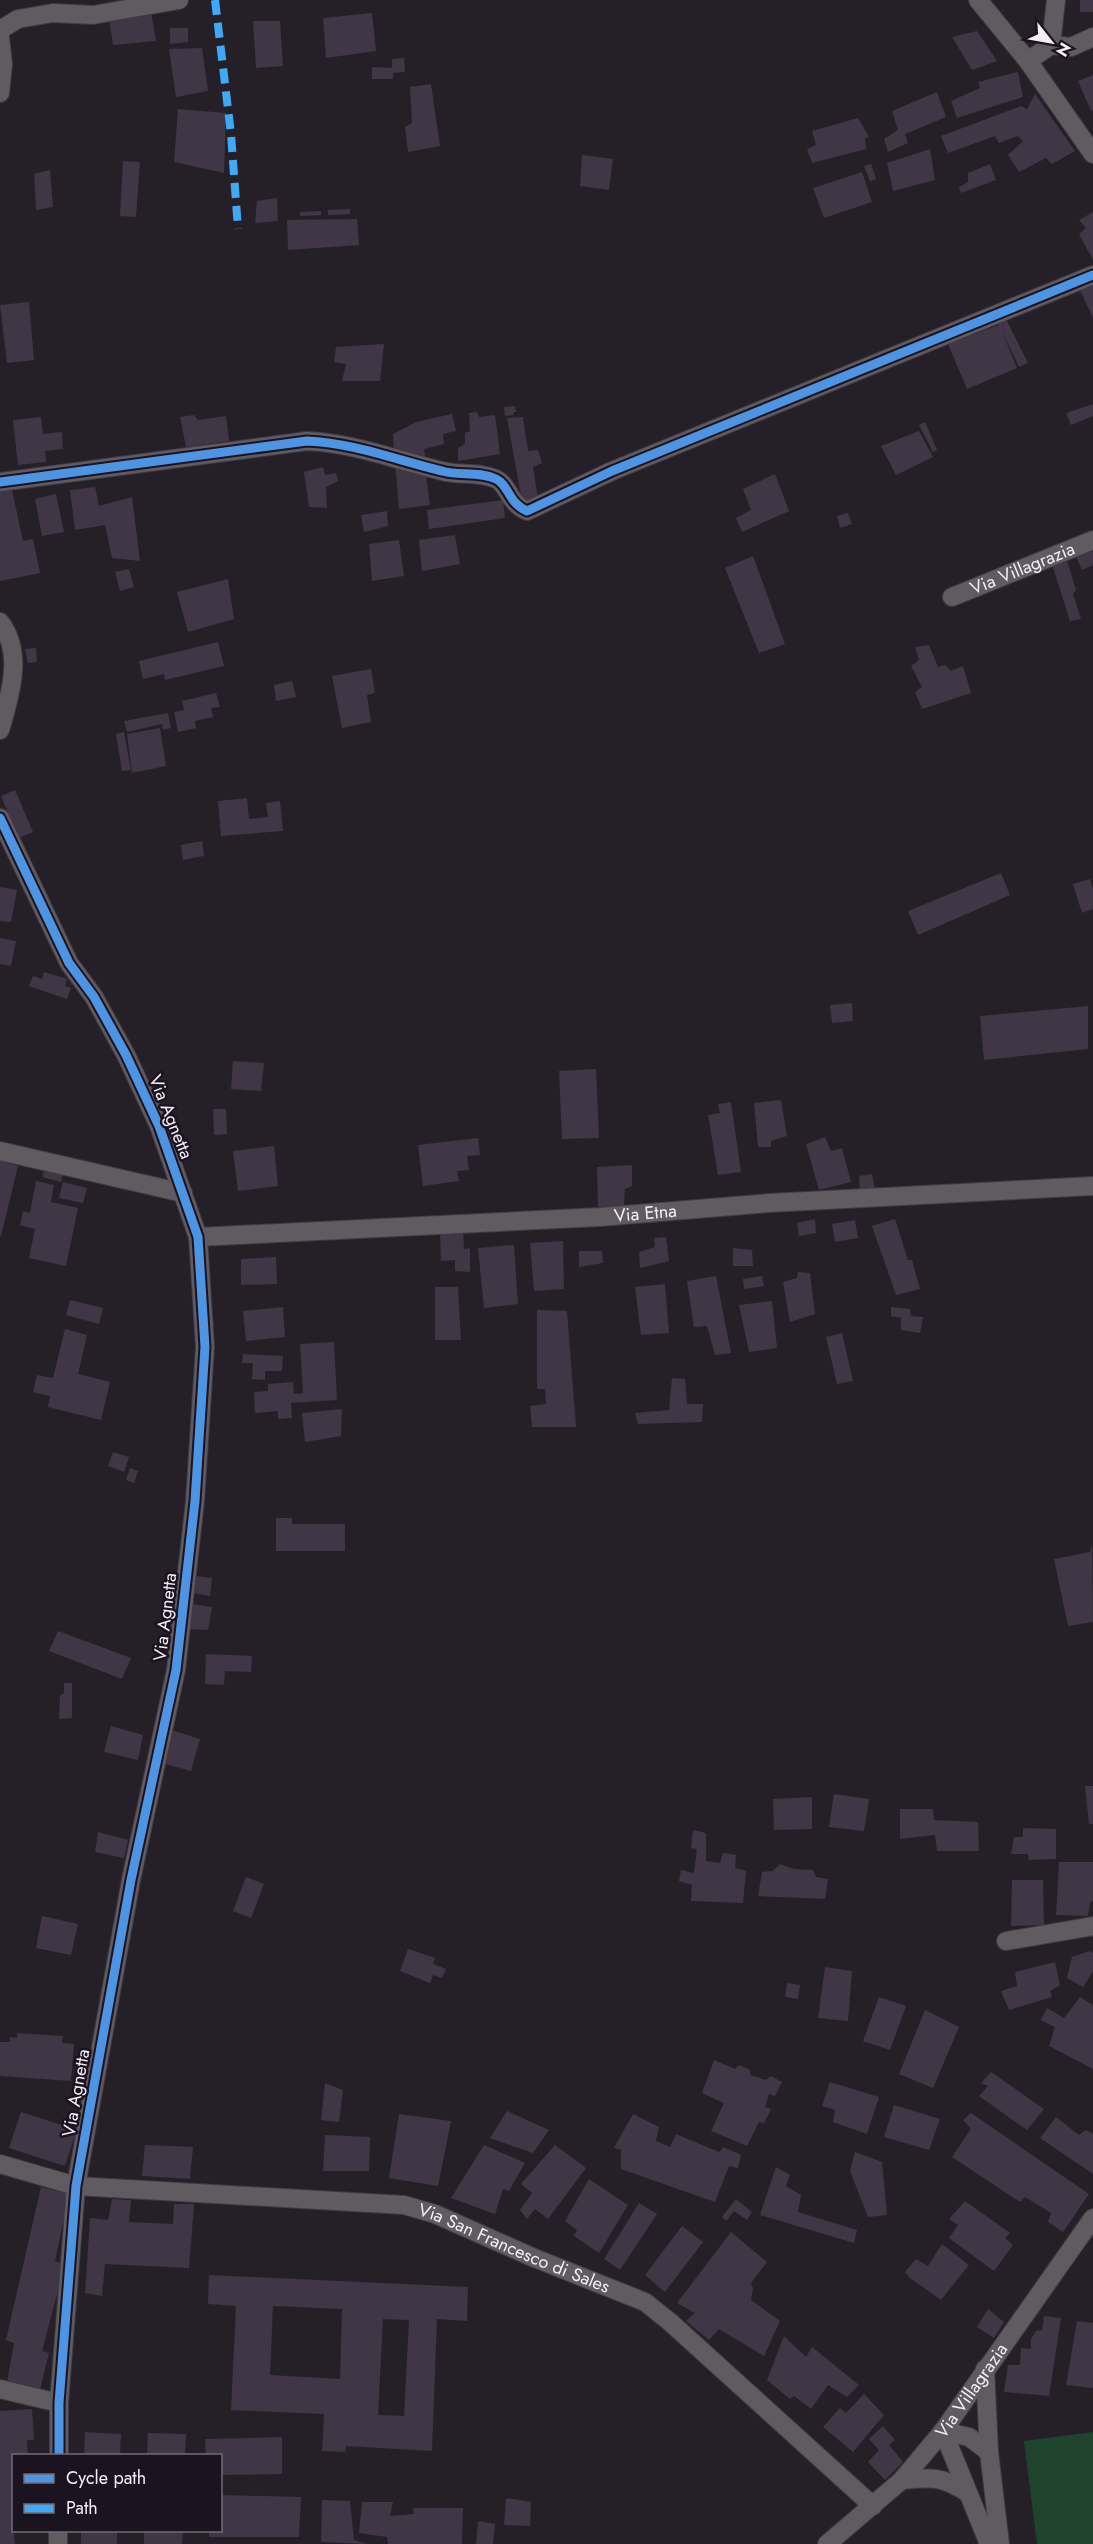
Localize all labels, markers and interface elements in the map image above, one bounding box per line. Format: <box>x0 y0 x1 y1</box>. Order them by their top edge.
north arrow <box>1021 12 1081 72</box>
text: N <box>1050 38 1077 61</box>
street label: Via Villagrazia <box>966 536 1079 601</box>
street label: Via Agnetta <box>142 1071 200 1163</box>
street label: Via Etna <box>613 1198 678 1229</box>
street label: Via Agnetta <box>147 1571 183 1663</box>
street label: Via Agnetta <box>55 2047 97 2139</box>
street label: Via San Francesco di Sales <box>415 2197 614 2300</box>
street label: Via Villagrazia <box>929 2338 1014 2444</box>
legend <box>12 2454 222 2532</box>
text: Cycle path <box>66 2465 146 2491</box>
text: Path <box>66 2495 98 2521</box>

